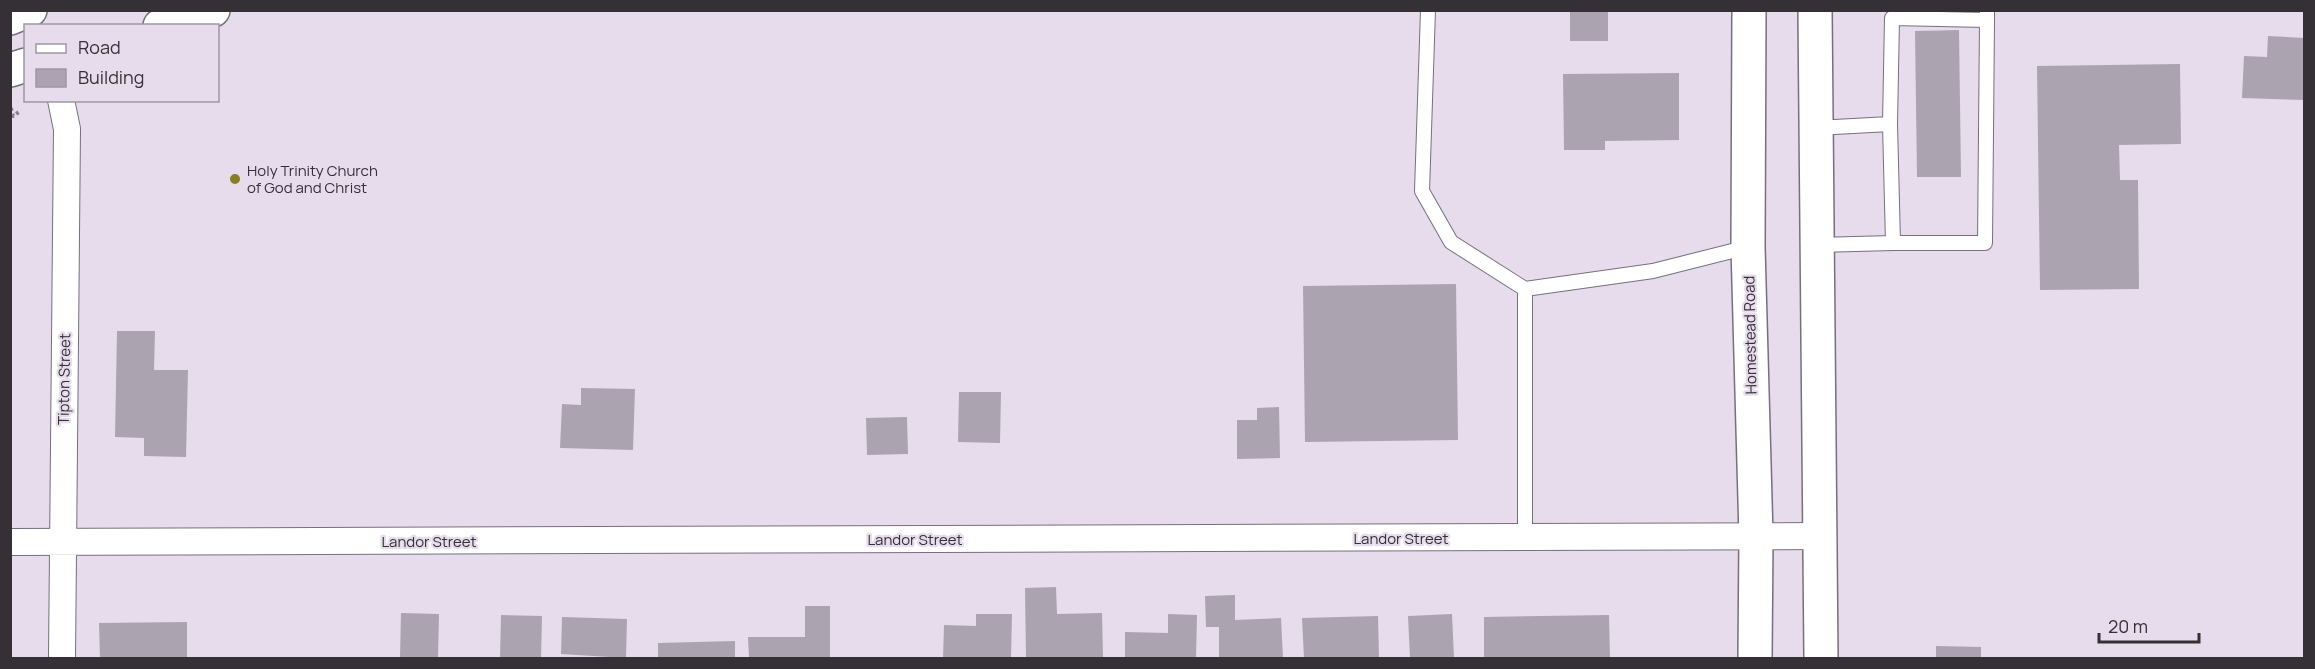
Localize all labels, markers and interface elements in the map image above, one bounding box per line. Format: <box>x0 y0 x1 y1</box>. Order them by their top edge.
legend <box>24 24 219 102</box>
text: Road <box>78 35 121 59</box>
text: Building <box>78 65 144 89</box>
place label: Holy Trinity Church of God and Christ <box>247 160 378 198</box>
marker: Holy Trinity Church of God and Christ <box>228 172 242 186</box>
street label: Homestead Road <box>1738 276 1762 394</box>
street label: Tipton Street <box>53 333 75 425</box>
street label: Landor Street <box>1353 528 1449 549</box>
street label: Landor Street <box>867 529 963 550</box>
street label: Landor Street <box>381 531 477 552</box>
scale bar <box>2099 606 2200 644</box>
text: 20 m <box>2108 614 2148 638</box>

